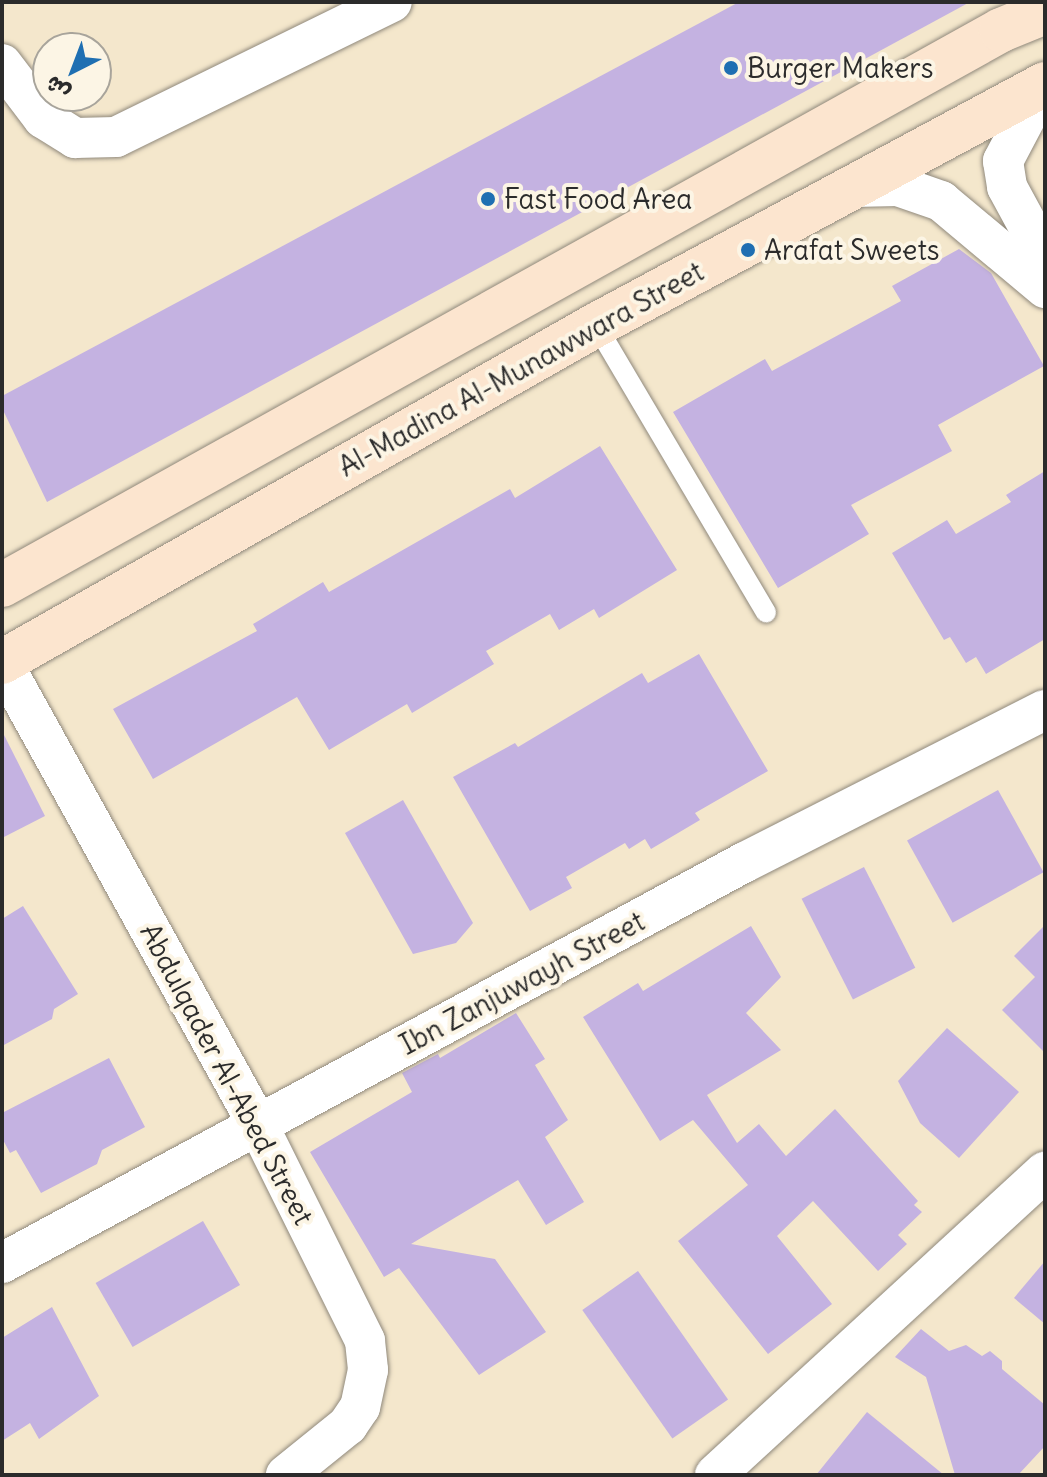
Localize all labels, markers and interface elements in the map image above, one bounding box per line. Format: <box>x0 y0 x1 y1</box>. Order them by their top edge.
north arrow <box>32 32 112 112</box>
place label: Burger Makers <box>747 51 933 85</box>
marker: Burger Makers <box>722 59 740 77</box>
text: ش <box>39 70 76 107</box>
place label: Fast Food Area <box>504 182 692 216</box>
marker: Fast Food Area <box>479 190 497 208</box>
place label: Arafat Sweets <box>764 233 940 267</box>
marker: Arafat Sweets <box>739 241 757 259</box>
street label: Al-Madina Al-Munawwara Street <box>333 254 709 484</box>
street label: Ibn Zanjuwayh Street <box>394 904 650 1062</box>
street label: Abdulqader Al-Abed Street <box>133 918 321 1230</box>

